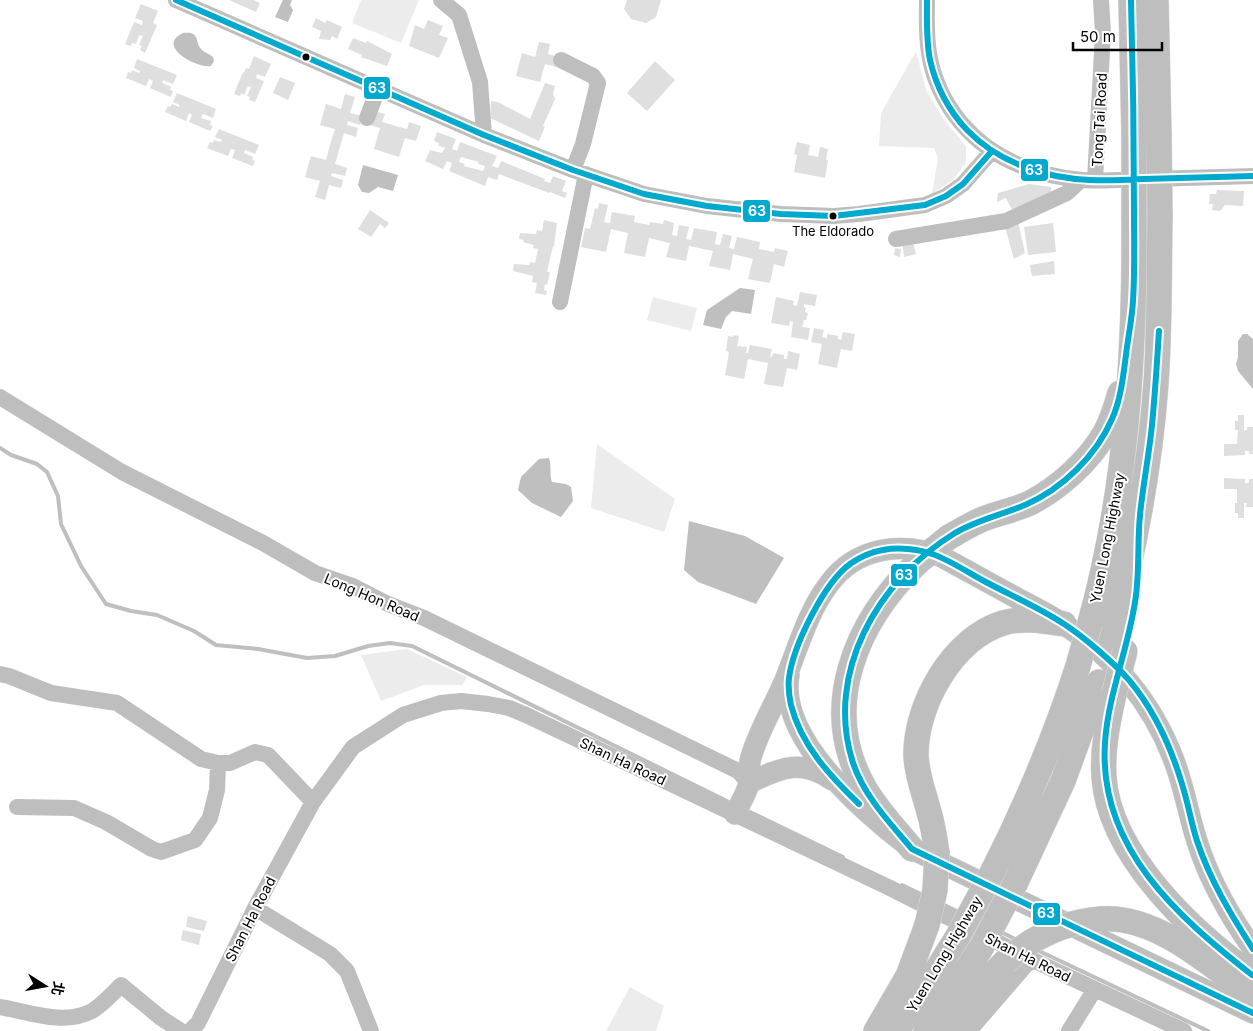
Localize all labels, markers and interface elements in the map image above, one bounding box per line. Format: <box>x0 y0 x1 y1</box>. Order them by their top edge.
scale bar <box>1073 20 1162 52</box>
text: 50 m <box>1080 27 1116 46</box>
unlabelled marker <box>301 52 311 62</box>
street label: Tong Tai Road <box>1088 73 1110 167</box>
line badge: 63 <box>363 76 391 100</box>
text: 63 <box>368 79 386 96</box>
line badge: 63 <box>1020 158 1049 182</box>
text: 63 <box>1025 161 1043 178</box>
line badge: 63 <box>742 199 771 223</box>
text: 63 <box>748 202 766 219</box>
marker: The Eldorado <box>828 211 838 221</box>
place label: The Eldorado <box>792 223 874 239</box>
street label: Yuen Long Highway <box>1086 471 1128 605</box>
line badge: 63 <box>890 563 918 587</box>
text: 63 <box>895 566 913 583</box>
street label: Long Hon Road <box>322 569 422 625</box>
street label: Shan Ha Road <box>577 734 669 788</box>
street label: Shan Ha Road <box>221 874 279 964</box>
street label: Yuen Long Highway <box>903 893 985 1015</box>
line badge: 63 <box>1032 902 1061 926</box>
text: 63 <box>1037 904 1055 921</box>
street label: Shan Ha Road <box>982 929 1074 985</box>
north arrow <box>20 961 70 1011</box>
text: 北 <box>49 980 68 997</box>

